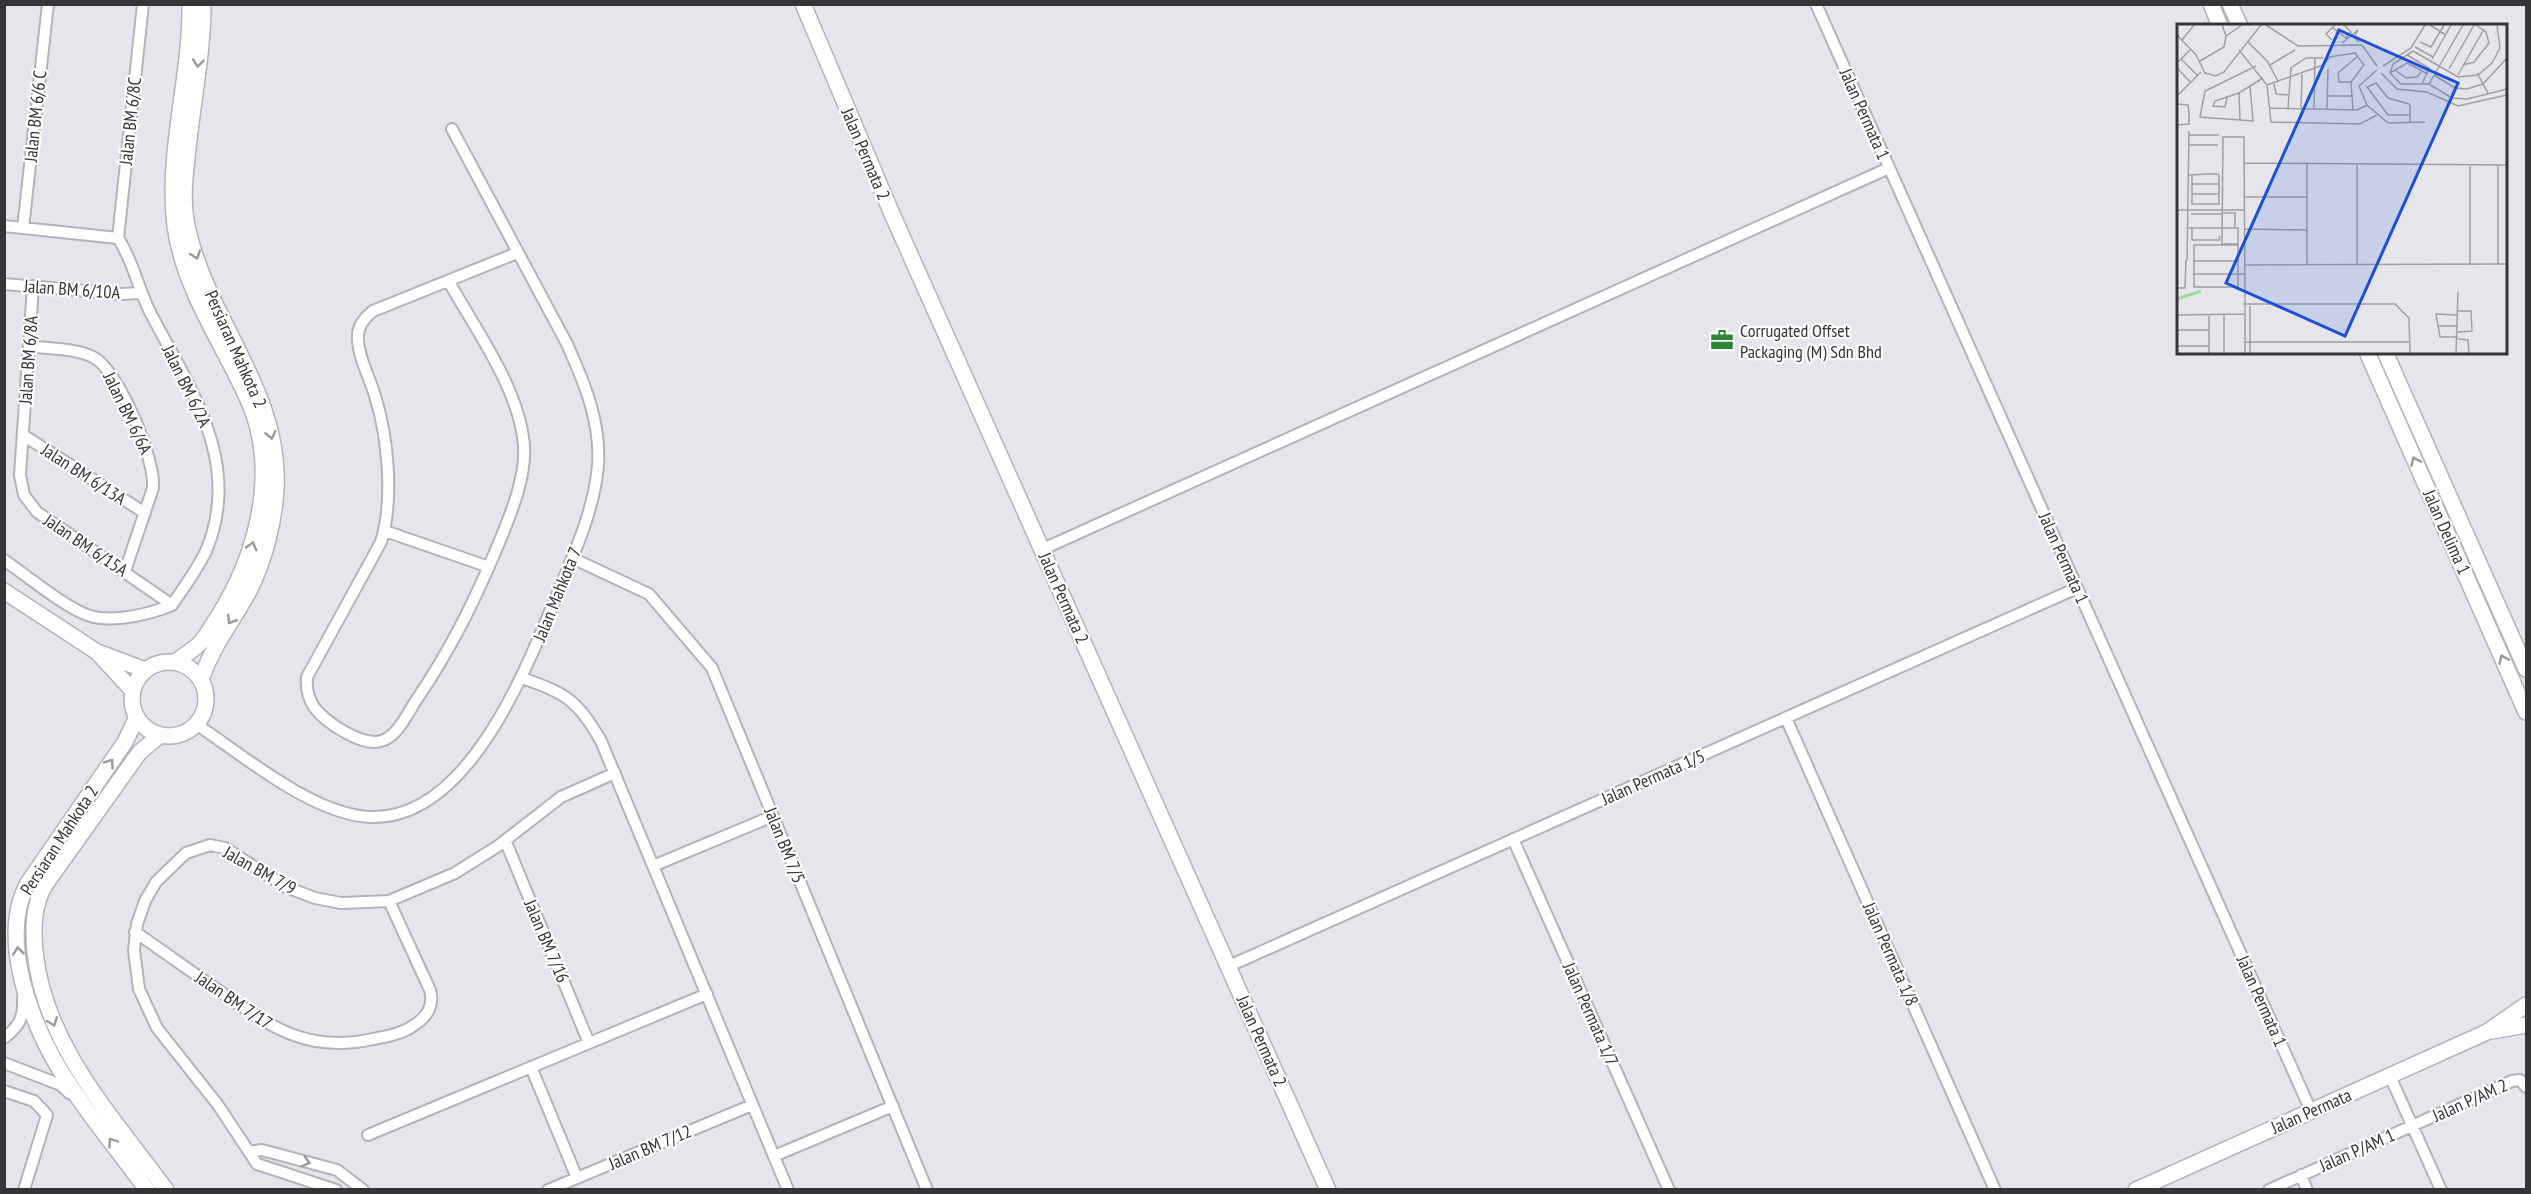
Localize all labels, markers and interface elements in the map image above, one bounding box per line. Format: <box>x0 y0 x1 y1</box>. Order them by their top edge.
inset map <box>2177 24 2507 354</box>
one-way arrow <box>192 58 205 67</box>
street label: Jalan Permata 1 <box>1834 64 1895 163</box>
street label: Jalan BM 6/6 C <box>19 69 51 164</box>
street label: Jalan BM 6/8C <box>114 76 146 167</box>
street label: Jalan Permata 2 <box>836 104 896 203</box>
one-way arrow <box>188 250 201 260</box>
street label: Jalan BM 6/10A <box>22 274 121 304</box>
street label: Persiaran Mahkota 2 <box>200 287 272 411</box>
street label: Jalan BM 6/8A <box>13 315 43 406</box>
place label: Corrugated Offset Packaging (M) Sdn Bhd <box>1740 319 1882 363</box>
office icon: Corrugated Offset Packaging (M) Sdn Bhd <box>1709 327 1735 353</box>
street label: Jalan BM 6/2A <box>157 340 217 431</box>
street label: Jalan BM 6/6A <box>98 367 158 458</box>
one-way arrow <box>264 430 277 440</box>
street label: Jalan BM 6/13A <box>36 438 131 510</box>
one-way arrow <box>2411 456 2423 467</box>
street label: Jalan Delima 1 <box>2418 485 2476 578</box>
street label: Jalan BM 6/15A <box>39 508 133 582</box>
street label: Jalan Permata 1 <box>2033 508 2094 607</box>
one-way arrow <box>244 541 257 551</box>
street label: Jalan Mahkota 7 <box>527 543 586 646</box>
street label: Jalan Permata 2 <box>1033 548 1094 647</box>
one-way arrow <box>226 614 238 624</box>
one-way arrow <box>2498 654 2510 665</box>
street label: Jalan Permata 1/5 <box>1597 744 1708 810</box>
one-way arrow <box>103 759 114 770</box>
street label: Persiaran Mahkota 2 <box>15 781 103 899</box>
street label: Jalan BM 7/5 <box>759 803 811 886</box>
street label: Jalan BM 7/9 <box>219 840 301 899</box>
street label: Jalan BM 7/16 <box>519 895 575 986</box>
street label: Jalan Permata 1/8 <box>1858 898 1924 1009</box>
one-way arrow <box>12 946 25 956</box>
street label: Jalan Permata 1 <box>2231 951 2292 1050</box>
street label: Jalan Permata 1/7 <box>1558 958 1624 1069</box>
street label: Jalan BM 7/17 <box>190 965 277 1034</box>
street label: Jalan Permata 2 <box>1231 991 1292 1090</box>
one-way arrow <box>46 1016 58 1027</box>
street label: Jalan P/AM 2 <box>2428 1073 2511 1127</box>
street label: Jalan Permata <box>2266 1083 2355 1139</box>
street label: Jalan BM 7/12 <box>604 1119 695 1175</box>
street label: Jalan P/AM 1 <box>2315 1123 2398 1177</box>
one-way arrow <box>109 1138 120 1149</box>
one-way arrow <box>300 1155 311 1167</box>

